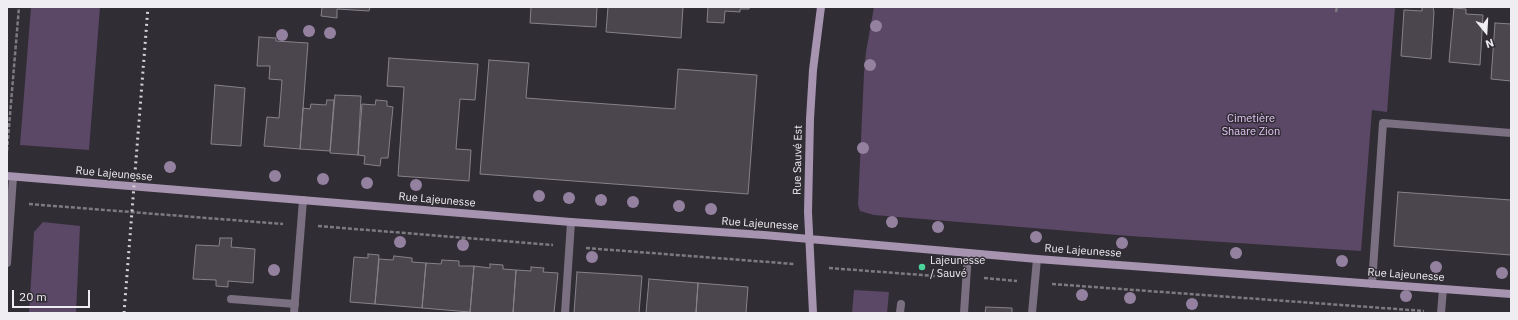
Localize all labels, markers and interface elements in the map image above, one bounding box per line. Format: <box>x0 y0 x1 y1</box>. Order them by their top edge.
north arrow <box>1466 12 1506 52</box>
text: N <box>1484 36 1496 51</box>
park label: Cimetière Shaare Zion <box>1222 112 1280 138</box>
street label: Rue Sauvé Est <box>791 125 805 195</box>
street label: Rue Lajeunesse <box>75 164 153 184</box>
street label: Rue Lajeunesse <box>398 190 476 210</box>
street label: Rue Lajeunesse <box>721 215 799 233</box>
street label: Rue Lajeunesse <box>1044 242 1122 260</box>
place label: Lajeunesse / Sauvé <box>930 254 985 280</box>
marker: Lajeunesse / Sauvé <box>917 262 927 272</box>
street label: Rue Lajeunesse <box>1367 266 1445 284</box>
scale bar <box>14 282 92 308</box>
text: 20 m <box>19 289 47 304</box>

